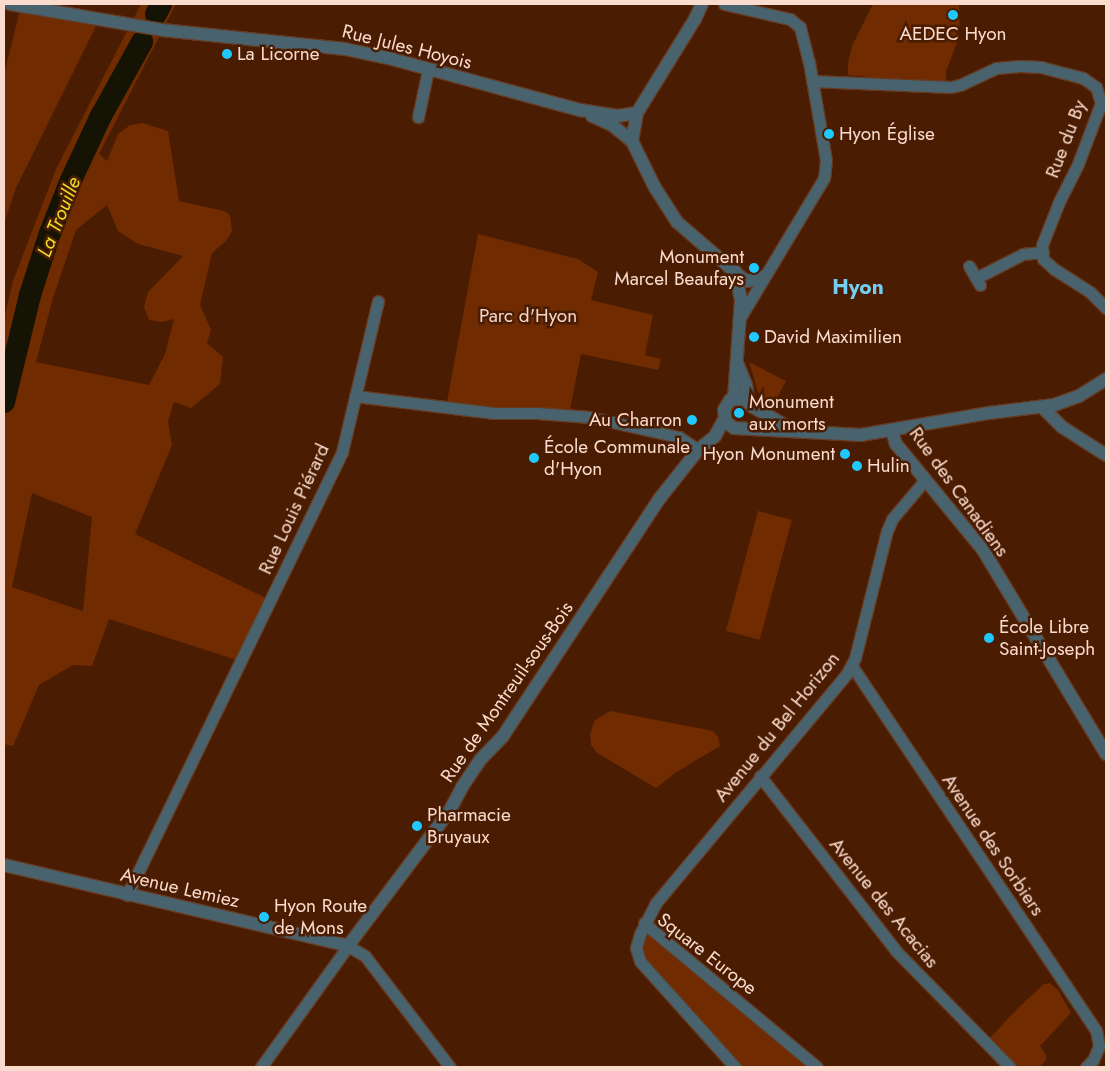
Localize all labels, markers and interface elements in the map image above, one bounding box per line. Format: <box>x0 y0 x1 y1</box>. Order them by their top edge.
marker: AEDEC Hyon <box>947 9 959 21</box>
street label: Rue Jules Hoyois <box>340 20 474 74</box>
place label: AEDEC Hyon <box>899 23 1007 45</box>
place label: La Licorne <box>237 43 320 65</box>
marker: La Licorne <box>221 48 233 60</box>
street label: Rue du By <box>1041 97 1091 181</box>
place label: Hyon Église <box>839 123 935 145</box>
marker: Hyon Église <box>823 128 835 140</box>
water label: La Trouille <box>32 173 86 261</box>
place label: Monument Marcel Beaufays <box>614 246 744 290</box>
marker: Monument Marcel Beaufays <box>748 262 760 274</box>
district label: Hyon <box>832 274 884 300</box>
park label: Parc d'Hyon <box>479 305 577 327</box>
place label: David Maximilien <box>764 326 902 348</box>
marker: David Maximilien <box>748 331 760 343</box>
place label: Monument aux morts <box>749 391 834 435</box>
marker: Monument aux morts <box>733 407 745 419</box>
place label: Au Charron <box>589 409 682 431</box>
marker: Au Charron <box>686 414 698 426</box>
street label: Rue des Canadiens <box>904 423 1014 561</box>
place label: École Communale d'Hyon <box>544 436 690 480</box>
street label: Rue Louis Piérard <box>254 440 334 578</box>
place label: Hyon Monument <box>702 443 835 465</box>
marker: Hyon Monument <box>839 448 851 460</box>
marker: École Communale d'Hyon <box>528 452 540 464</box>
place label: Hulin <box>867 455 910 477</box>
marker: Hulin <box>851 460 863 472</box>
street label: Rue de Montreuil-sous-Bois <box>436 597 578 787</box>
place label: École Libre Saint-Joseph <box>999 616 1095 660</box>
marker: École Libre Saint-Joseph <box>983 632 995 644</box>
street label: Avenue du Bel Horizon <box>710 648 844 806</box>
street label: Avenue des Sorbiers <box>937 770 1049 920</box>
place label: Pharmacie Bruyaux <box>427 804 511 848</box>
marker: Pharmacie Bruyaux <box>411 820 423 832</box>
street label: Avenue des Acacias <box>825 833 943 973</box>
street label: Avenue Lemiez <box>118 863 242 913</box>
place label: Hyon Route de Mons <box>274 895 367 939</box>
street label: Square Europe <box>653 908 761 1000</box>
marker: Hyon Route de Mons <box>258 911 270 923</box>

